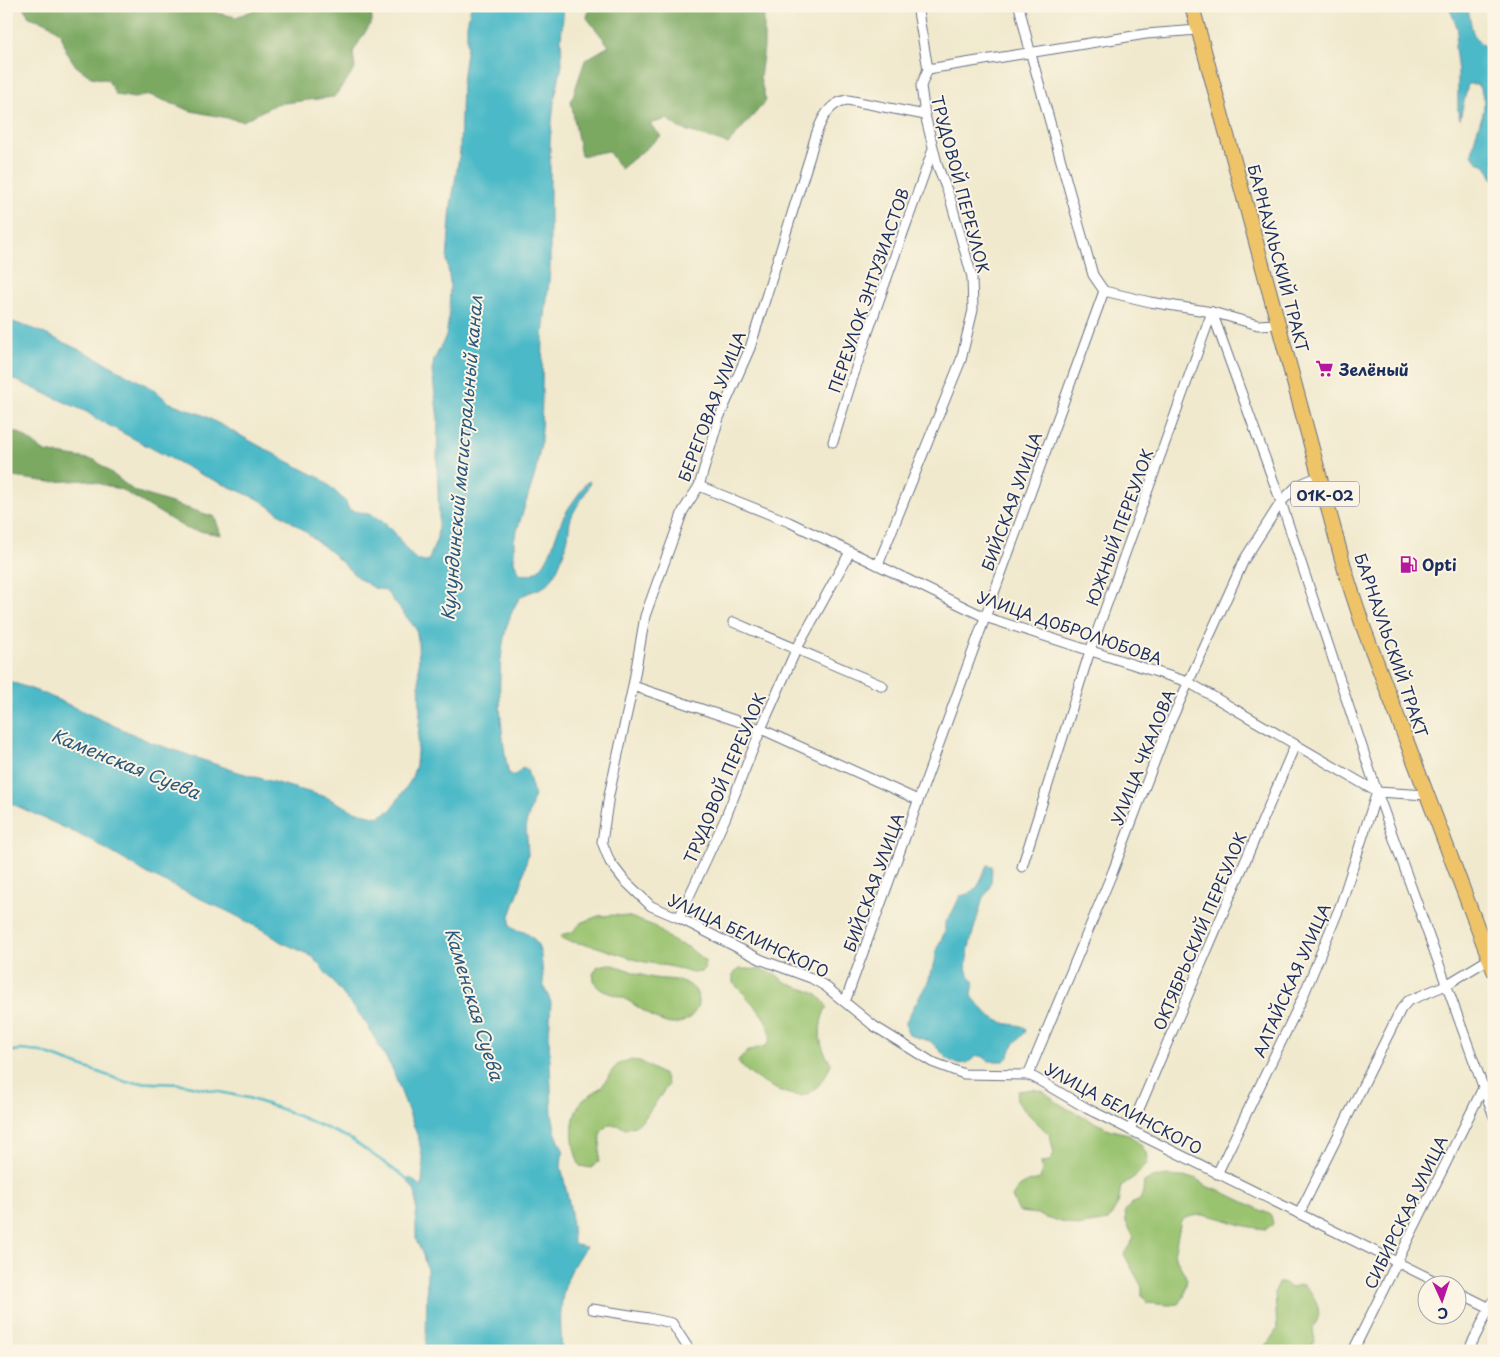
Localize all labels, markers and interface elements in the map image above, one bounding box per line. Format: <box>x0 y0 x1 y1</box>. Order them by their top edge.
street label: ТРУДОВОЙ ПЕРЕУЛОК <box>926 93 996 275</box>
street label: БАРНАУЛЬСКИЙ ТРАКТ <box>1242 162 1316 355</box>
street label: ПЕРЕУЛОК ЭНТУЗИАСТОВ <box>822 184 914 396</box>
water label: Кулундинский магистральный канал <box>433 294 489 622</box>
street label: БЕРЕГОВАЯ УЛИЦА <box>671 327 751 485</box>
place label: Зелёный <box>1338 357 1409 381</box>
supermarket icon: Зелёный <box>1315 359 1335 379</box>
street label: БИЙСКАЯ УЛИЦА <box>975 428 1047 574</box>
street label: ЮЖНЫЙ ПЕРЕУЛОК <box>1080 445 1158 609</box>
road number: 01К-02 <box>1291 482 1359 506</box>
street label: БАРНАУЛЬСКИЙ ТРАКТ <box>1349 550 1435 740</box>
place label: Opti <box>1422 552 1457 576</box>
fuel station icon: Opti <box>1398 554 1418 574</box>
street label: УЛИЦА ДОБРОЛЮБОВА <box>974 584 1166 670</box>
street label: УЛИЦА ЧКАЛОВА <box>1104 685 1180 828</box>
street label: ТРУДОВОЙ ПЕРЕУЛОК <box>677 689 771 867</box>
water label: Каменская Суева <box>48 721 205 805</box>
street label: БИЙСКАЯ УЛИЦА <box>837 809 909 955</box>
street label: ОКТЯБРЬСКИЙ ПЕРЕУЛОК <box>1146 828 1252 1034</box>
street label: УЛИЦА БЕЛИНСКОГО <box>665 887 833 983</box>
street label: АЛТАЙСКАЯ УЛИЦА <box>1246 899 1336 1061</box>
water label: Каменская Суева <box>439 924 511 1084</box>
street label: УЛИЦА БЕЛИНСКОГО <box>1041 1056 1207 1160</box>
street label: СИБИРСКАЯ УЛИЦА <box>1357 1131 1453 1293</box>
north arrow <box>1418 1274 1468 1324</box>
text: С <box>1437 1303 1449 1324</box>

